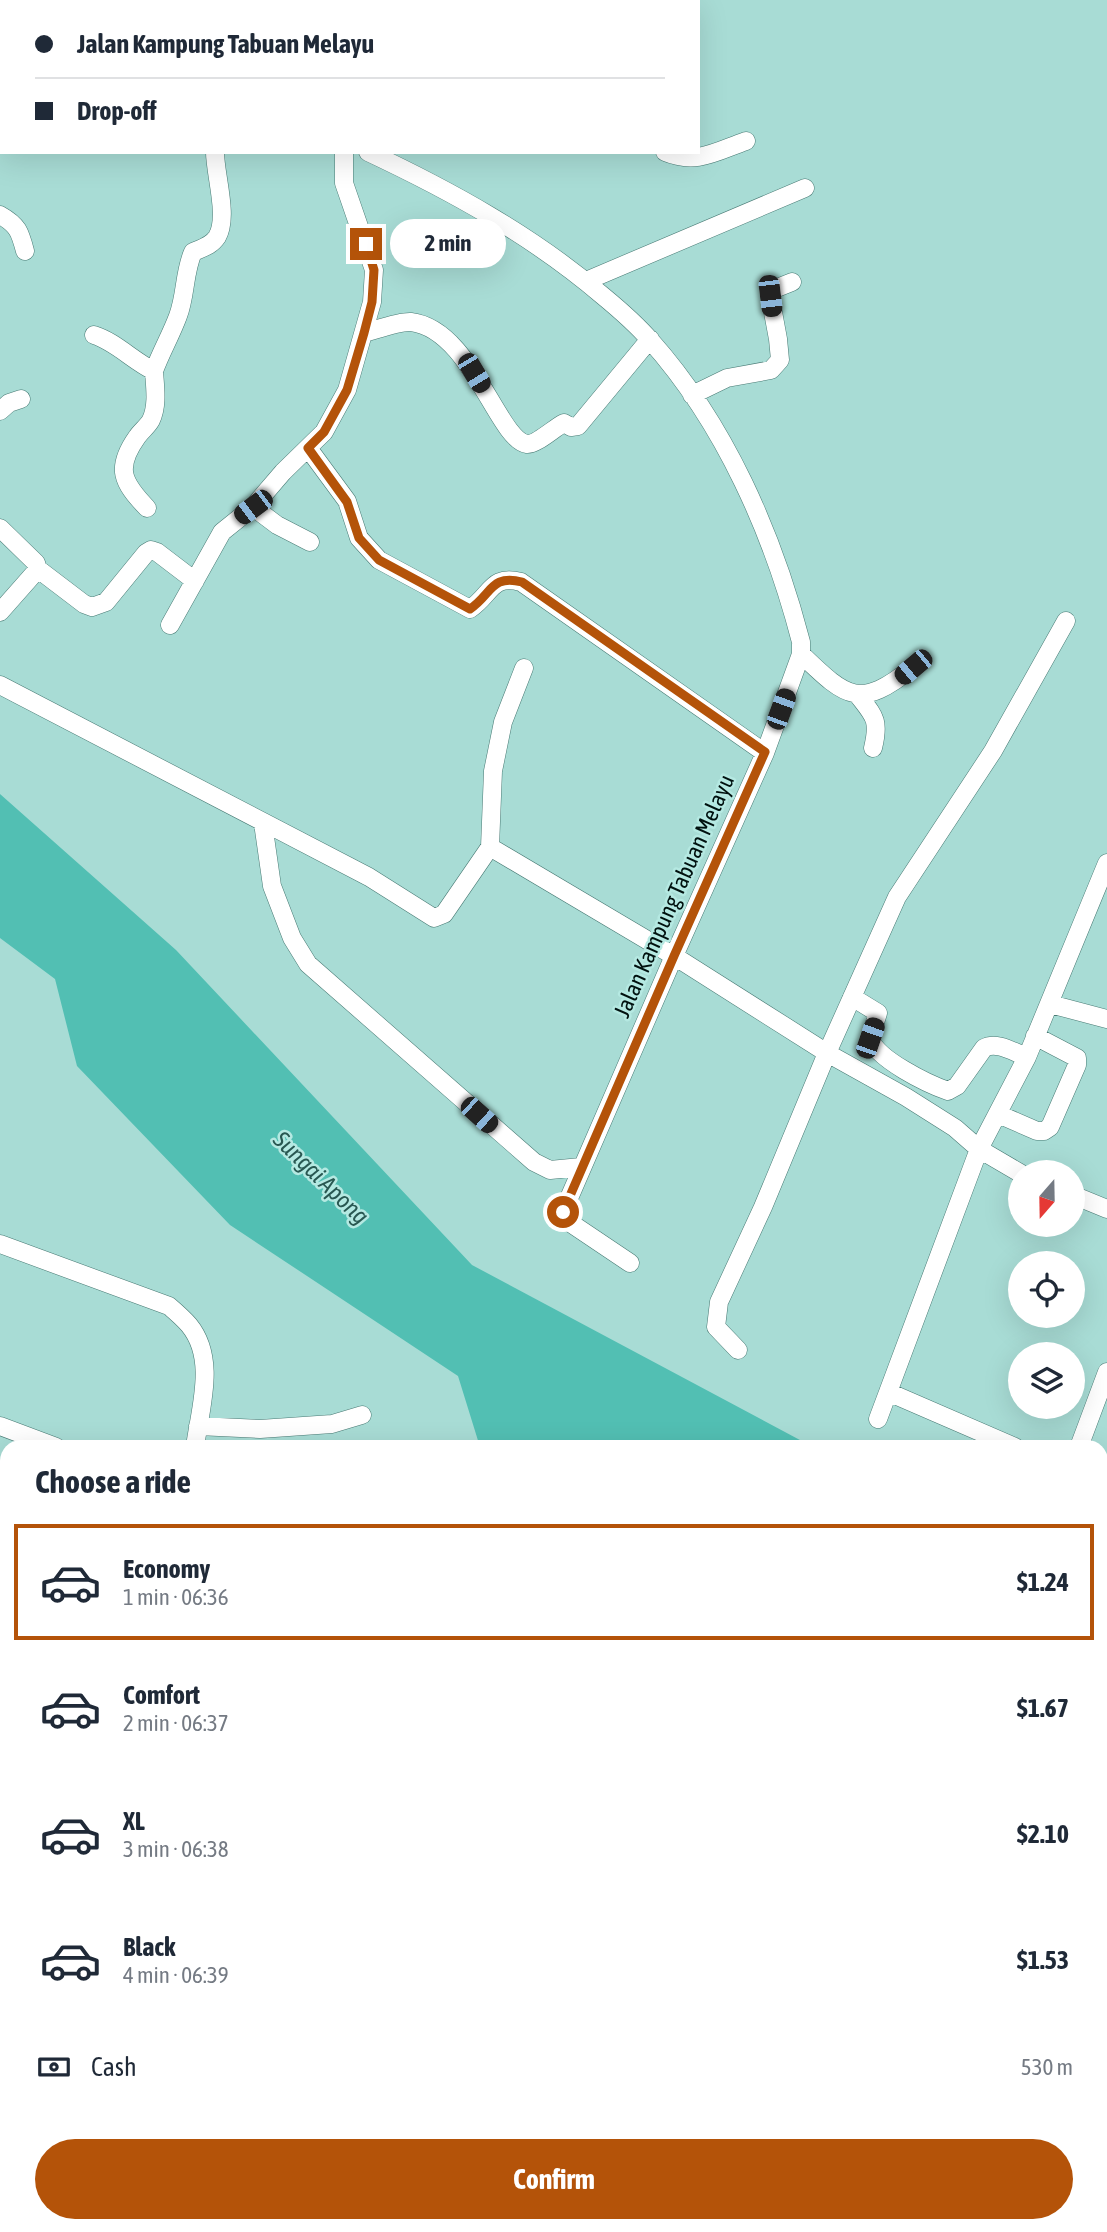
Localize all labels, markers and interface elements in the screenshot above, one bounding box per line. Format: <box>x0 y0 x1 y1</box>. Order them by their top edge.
text: Jalan Kampung Tabuan Melayu <box>77 29 374 59</box>
text: Drop-off <box>77 96 157 126</box>
callout: 2 min <box>390 219 506 268</box>
route end <box>350 228 382 260</box>
text: 2 min <box>425 230 471 256</box>
car <box>758 274 783 318</box>
car <box>455 350 494 396</box>
car <box>230 486 277 528</box>
car <box>891 645 936 689</box>
car <box>764 686 799 732</box>
street label: Jalan Kampung Tabuan Melayu <box>609 771 739 1021</box>
car <box>854 1015 887 1061</box>
car <box>457 1093 502 1137</box>
water label: Sungai Apong <box>268 1125 374 1230</box>
north arrow <box>1008 1160 1085 1237</box>
map controls <box>1008 1160 1085 1419</box>
route start <box>547 1196 579 1228</box>
button: locate <box>1008 1251 1085 1328</box>
button: layers <box>1008 1342 1085 1419</box>
text: Choose a ride <box>35 1463 191 1500</box>
icon: car <box>39 1551 102 1614</box>
text: Economy <box>123 1554 210 1584</box>
text: $1.24 <box>1017 1567 1069 1597</box>
text: 1 min · 06:36 <box>123 1584 229 1610</box>
icon: car <box>39 1677 102 1740</box>
text: Comfort <box>123 1680 200 1710</box>
text: $1.67 <box>1017 1693 1069 1723</box>
text: 2 min · 06:37 <box>123 1710 229 1736</box>
icon: car <box>39 1803 102 1866</box>
text: XL <box>123 1806 145 1836</box>
text: $2.10 <box>1017 1819 1069 1849</box>
text: 3 min · 06:38 <box>123 1836 229 1862</box>
icon: car <box>39 1929 102 1992</box>
text: Black <box>123 1932 175 1962</box>
text: $1.53 <box>1017 1945 1069 1975</box>
text: 4 min · 06:39 <box>123 1962 229 1988</box>
icon: cash <box>35 2048 73 2086</box>
text: Cash <box>91 2052 137 2082</box>
text: 530 m <box>1021 2054 1073 2080</box>
button: Confirm <box>35 2139 1073 2219</box>

